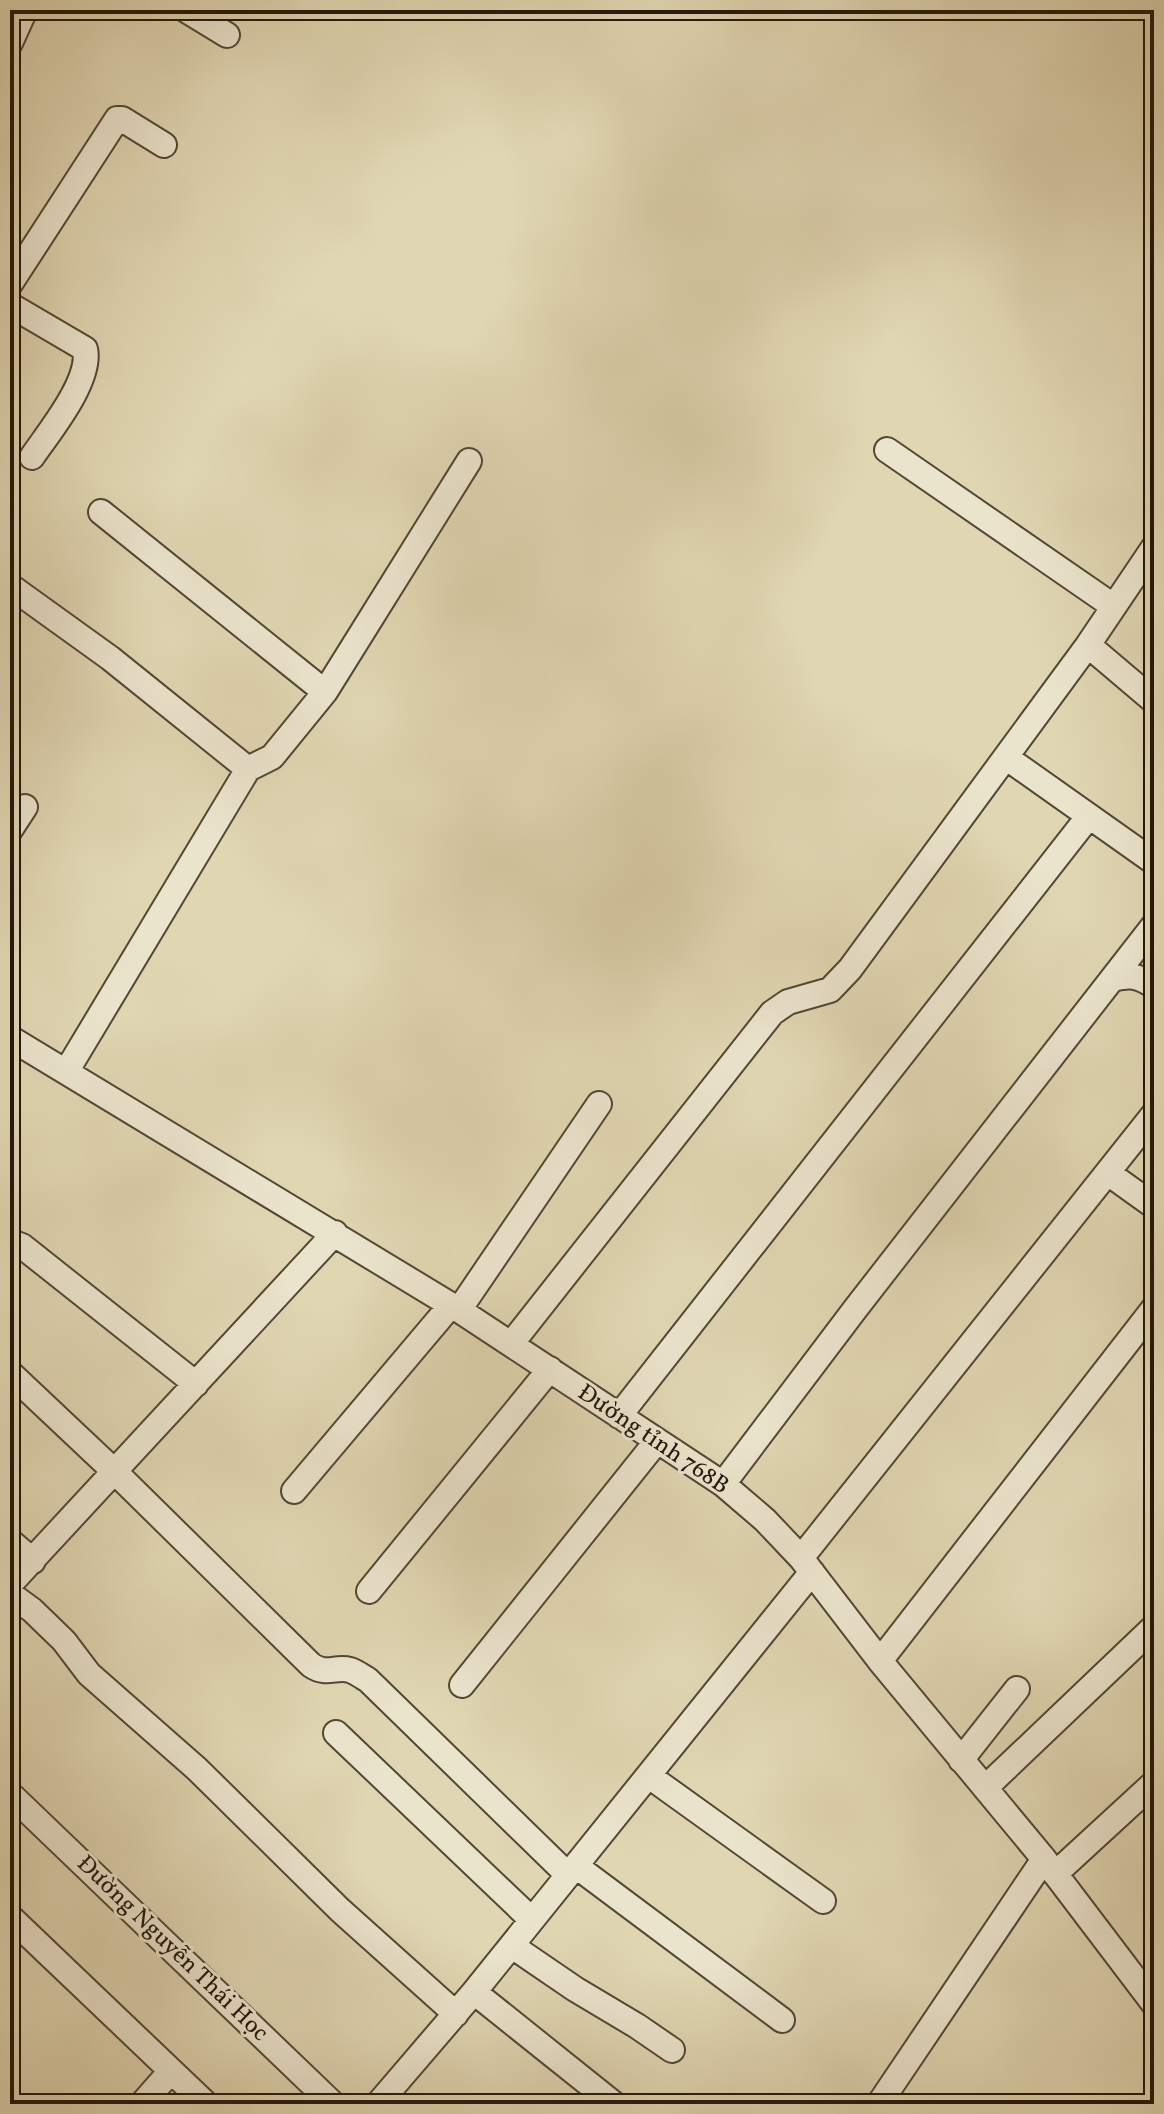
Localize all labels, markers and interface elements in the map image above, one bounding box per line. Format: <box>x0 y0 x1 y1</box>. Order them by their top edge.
street label: Đường tỉnh 768B <box>570 1377 736 1503</box>
street label: Đường Nguyễn Thái Học <box>68 1848 276 2050</box>

